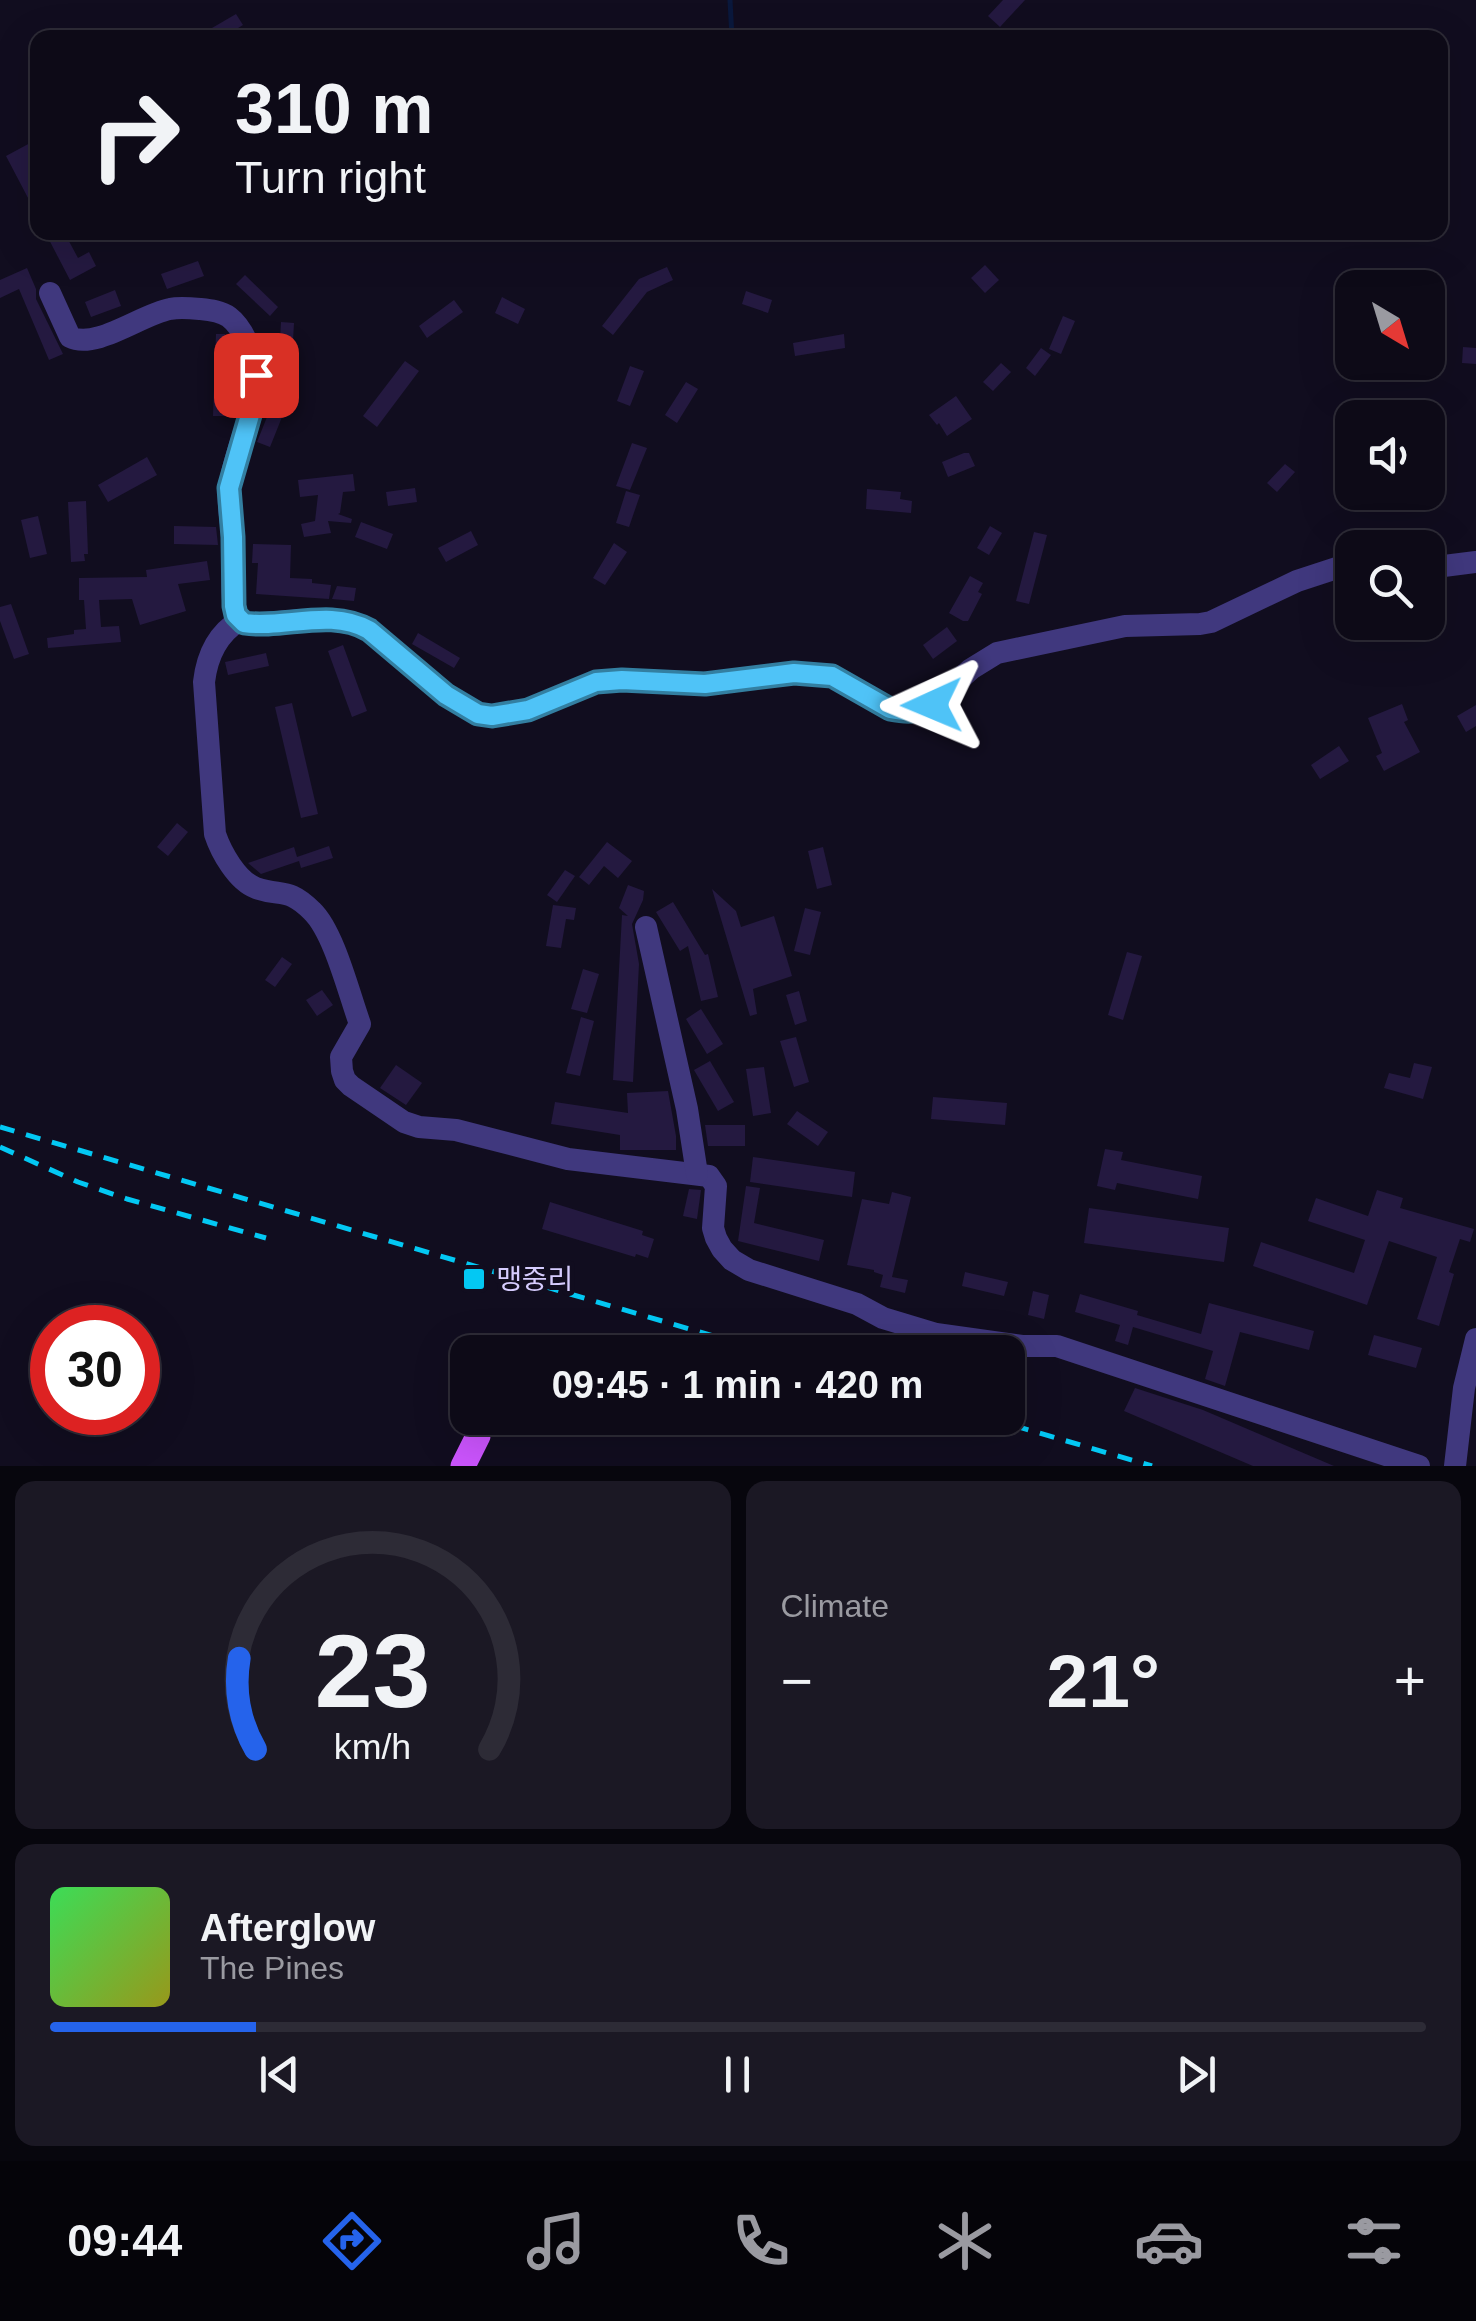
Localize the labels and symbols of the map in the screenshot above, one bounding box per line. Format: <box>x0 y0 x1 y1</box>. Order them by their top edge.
north arrow <box>1335 270 1445 380</box>
pin <box>214 333 299 418</box>
position arrow <box>880 653 984 757</box>
place label: 맹중리 <box>496 1264 573 1295</box>
marker: 맹중리 <box>461 1266 487 1292</box>
speed limit sign: 30 <box>30 1305 160 1435</box>

